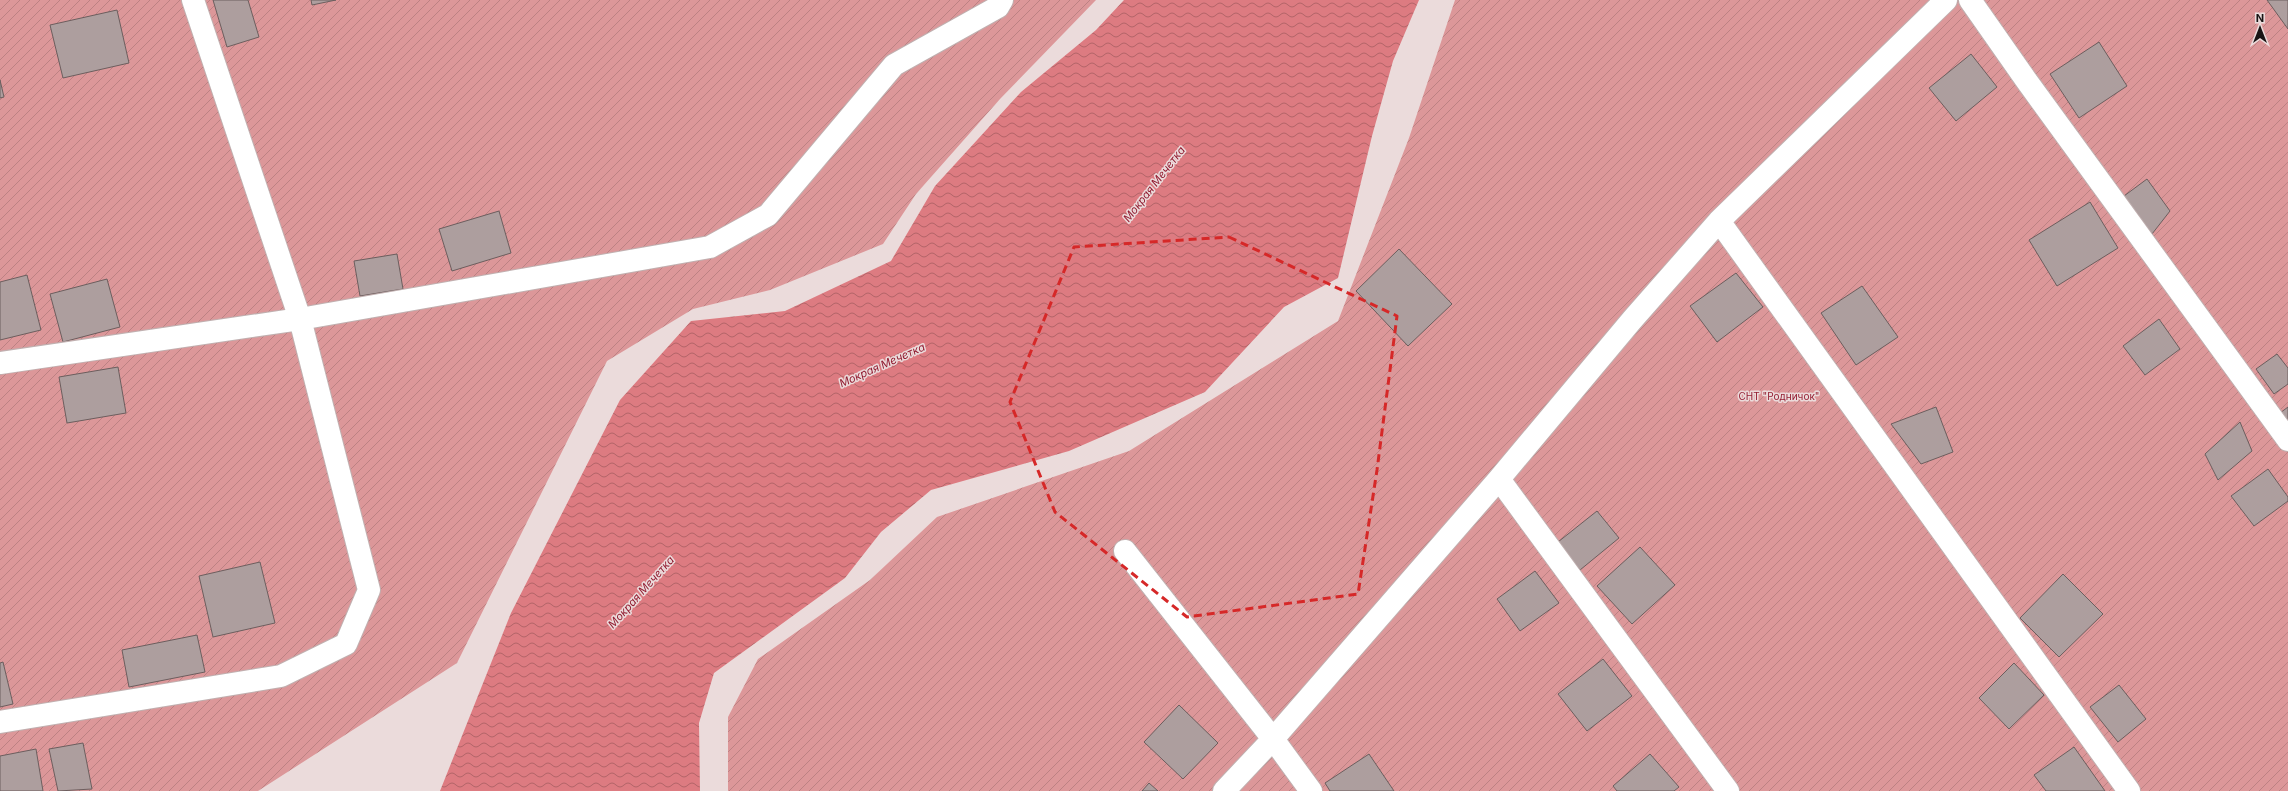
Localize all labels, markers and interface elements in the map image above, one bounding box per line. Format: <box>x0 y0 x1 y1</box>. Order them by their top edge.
north arrow <box>2240 8 2280 48</box>
text: N <box>2256 11 2264 25</box>
water label: Мокрая Мечетка <box>1120 143 1188 225</box>
water label: Мокрая Мечетка <box>837 340 927 390</box>
park label: СНТ "Родничок" <box>1739 390 1819 402</box>
water label: Мокрая Мечетка <box>605 553 677 631</box>

